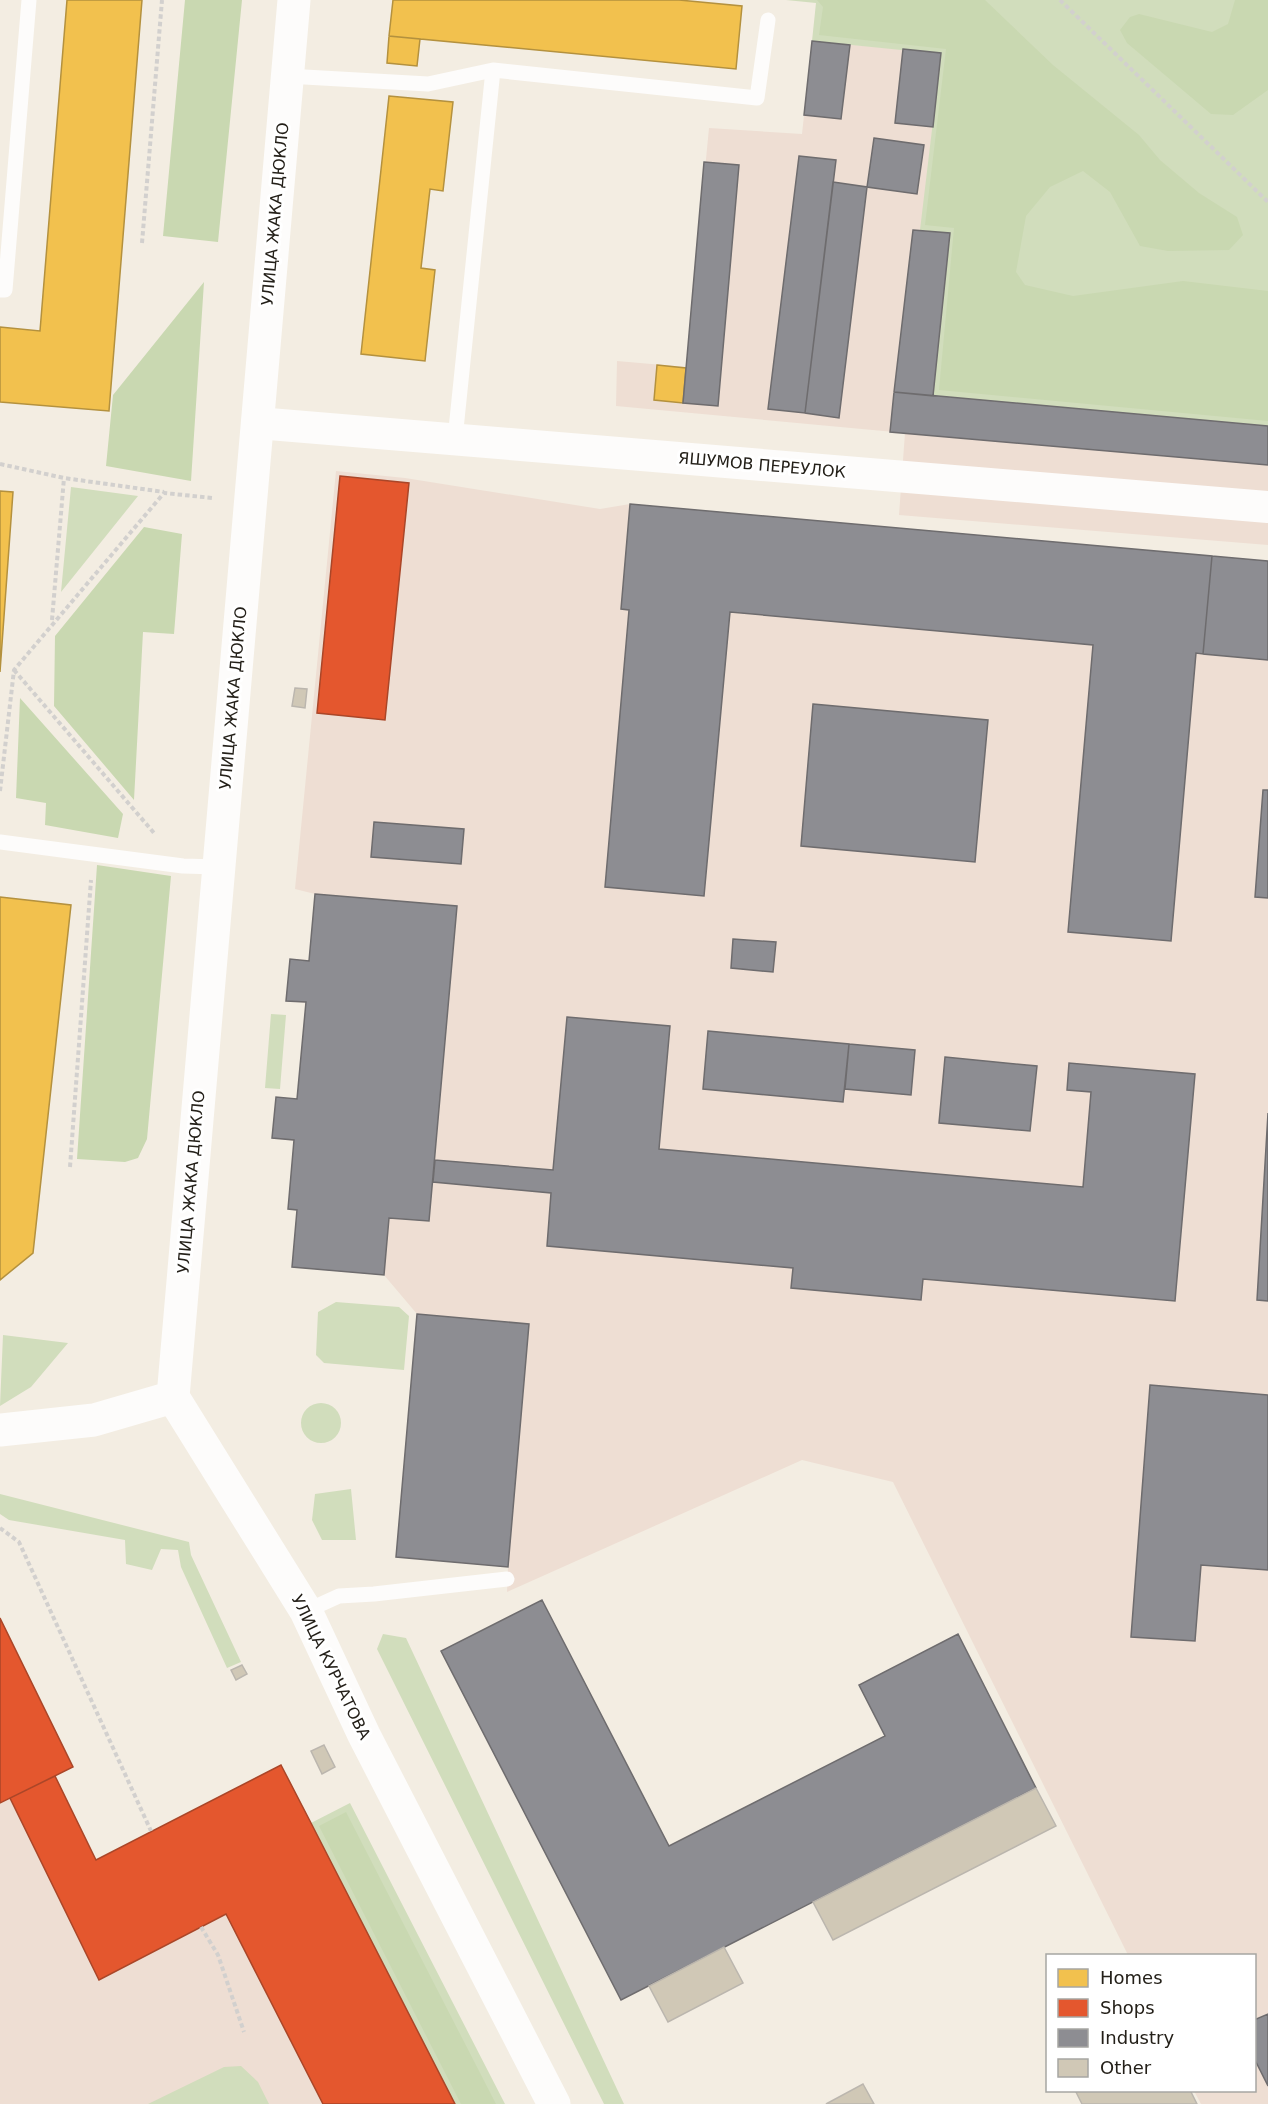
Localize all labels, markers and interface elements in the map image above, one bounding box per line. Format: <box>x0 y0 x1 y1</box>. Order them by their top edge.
street label: УЛИЦА ЖАКА ДЮКЛО <box>258 122 292 306</box>
street label: ЯШУМОВ ПЕРЕУЛОК <box>677 448 847 482</box>
street label: УЛИЦА ЖАКА ДЮКЛО <box>216 606 250 790</box>
street label: УЛИЦА ЖАКА ДЮКЛО <box>174 1090 208 1274</box>
street label: УЛИЦА КУРЧАТОВА <box>288 1591 374 1743</box>
legend <box>1046 1954 1256 2092</box>
text: Homes <box>1100 1967 1163 1988</box>
text: Shops <box>1100 1997 1155 2018</box>
text: Industry <box>1100 2027 1174 2048</box>
text: Other <box>1100 2057 1152 2078</box>

